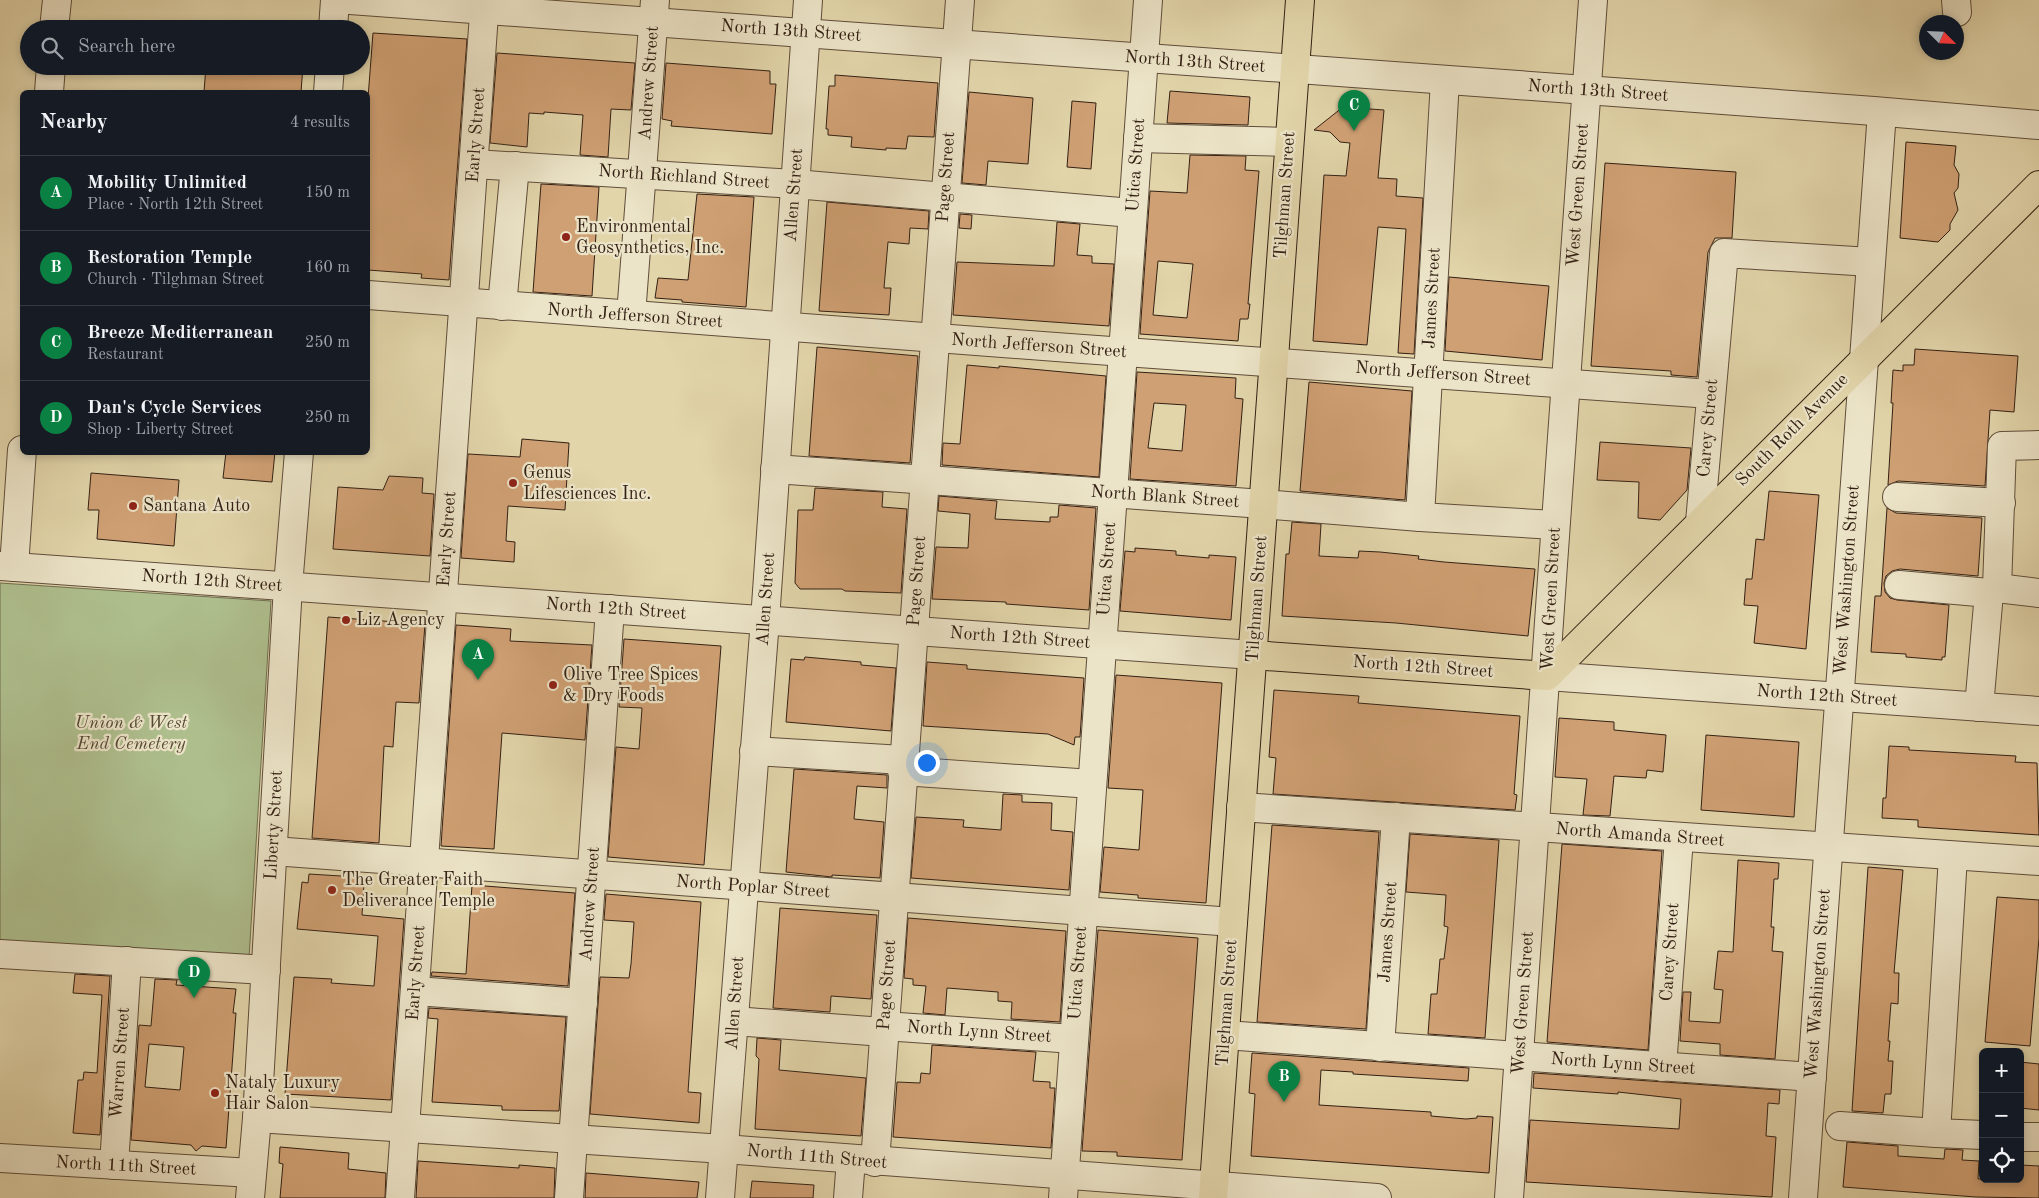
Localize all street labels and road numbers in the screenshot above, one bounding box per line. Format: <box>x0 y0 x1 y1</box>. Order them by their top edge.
street label: North 13th Street <box>720 17 862 45</box>
street label: Andrew Street <box>636 25 662 141</box>
street label: North 13th Street <box>1124 48 1266 76</box>
street label: North 13th Street <box>1527 77 1669 105</box>
street label: Early Street <box>464 87 488 183</box>
street label: Utica Street <box>1124 117 1148 213</box>
street label: West Green Street <box>1564 122 1592 268</box>
street label: Page Street <box>934 131 958 223</box>
street label: Tilghman Street <box>1272 131 1298 259</box>
street label: Allen Street <box>782 147 806 243</box>
street label: North Richland Street <box>597 162 771 192</box>
street label: James Street <box>1420 247 1444 349</box>
street label: North Jefferson Street <box>547 301 723 331</box>
street label: North Jefferson Street <box>951 331 1127 361</box>
street label: North Jefferson Street <box>1355 359 1531 389</box>
street label: South Roth Avenue <box>1732 370 1852 490</box>
street label: Carey Street <box>1695 378 1721 478</box>
street label: North Blank Street <box>1090 483 1240 511</box>
street label: West Washington Street <box>1831 484 1863 676</box>
street label: Early Street <box>435 491 459 587</box>
street label: Utica Street <box>1095 521 1119 617</box>
street label: West Green Street <box>1538 526 1564 672</box>
street label: Page Street <box>905 535 929 627</box>
street label: Tilghman Street <box>1244 535 1270 663</box>
street label: Allen Street <box>754 551 778 647</box>
street label: North 12th Street <box>141 567 283 595</box>
street label: North 12th Street <box>545 595 687 623</box>
street label: North 12th Street <box>949 624 1091 652</box>
street label: North 12th Street <box>1352 653 1494 681</box>
street label: North 12th Street <box>1756 682 1898 710</box>
street label: Liberty Street <box>262 769 286 881</box>
street label: North Amanda Street <box>1555 820 1725 850</box>
street label: Andrew Street <box>577 846 603 962</box>
street label: North Poplar Street <box>675 873 831 901</box>
street label: James Street <box>1375 881 1401 983</box>
street label: West Washington Street <box>1802 888 1834 1080</box>
street label: Carey Street <box>1658 902 1682 1002</box>
street label: Early Street <box>404 925 428 1021</box>
street label: Utica Street <box>1066 925 1090 1021</box>
street label: West Green Street <box>1509 930 1537 1076</box>
street label: Page Street <box>875 939 899 1031</box>
street label: Tilghman Street <box>1214 939 1240 1067</box>
street label: Allen Street <box>723 955 747 1051</box>
street label: Warren Street <box>107 1006 133 1120</box>
street label: North Lynn Street <box>906 1018 1052 1046</box>
street label: North Lynn Street <box>1550 1050 1696 1078</box>
street label: North 11th Street <box>746 1142 888 1172</box>
street label: North 11th Street <box>55 1153 197 1179</box>

